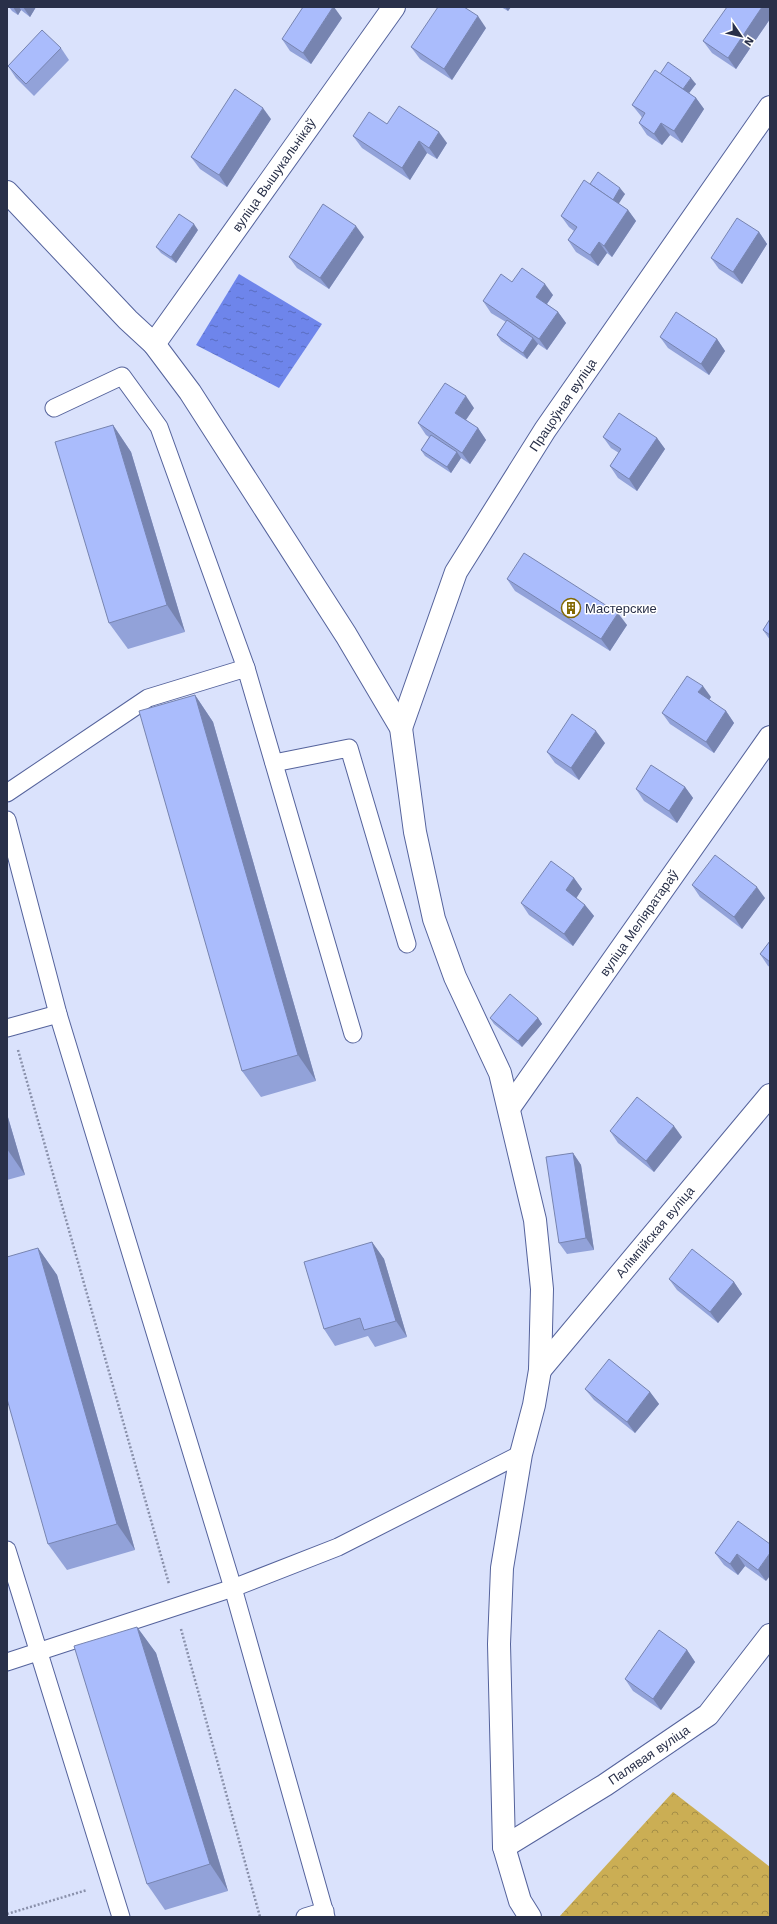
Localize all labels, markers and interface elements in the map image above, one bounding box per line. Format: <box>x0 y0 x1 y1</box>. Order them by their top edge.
north arrow <box>721 16 761 56</box>
text: N <box>741 34 757 48</box>
street label: вуліца Вышукальнікаў <box>229 115 319 234</box>
street label: Працоўная вуліца <box>526 355 600 454</box>
building icon: Мастерские <box>560 597 582 619</box>
place label: Мастерские <box>585 601 657 616</box>
street label: вуліца Меліяратараў <box>597 867 682 979</box>
street label: Алімпійская вуліца <box>612 1183 698 1281</box>
street label: Палявая вуліца <box>606 1722 693 1788</box>

